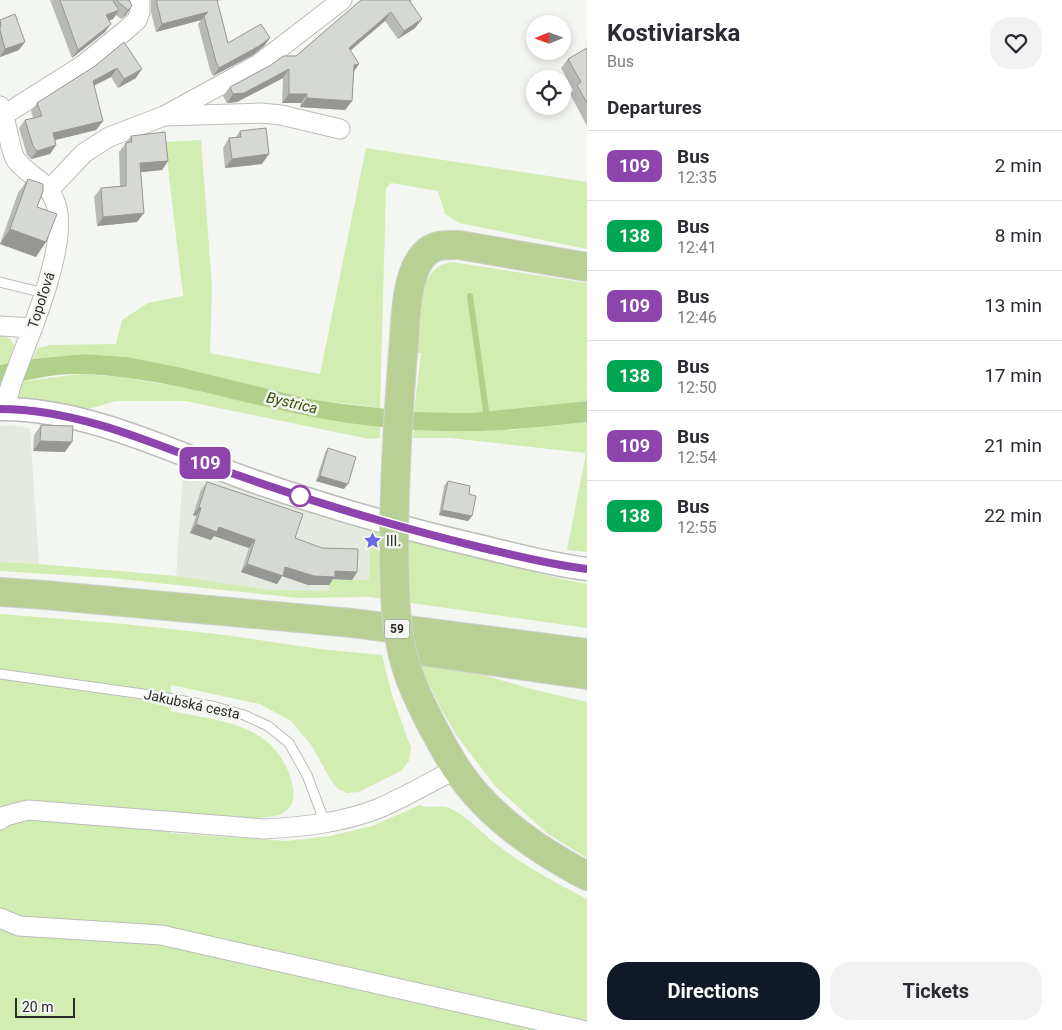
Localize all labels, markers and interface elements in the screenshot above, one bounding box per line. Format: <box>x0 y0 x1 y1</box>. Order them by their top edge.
north arrow <box>526 15 571 60</box>
map controls <box>526 15 571 115</box>
button: heart <box>990 17 1042 69</box>
text: Kostiviarska <box>607 19 740 47</box>
text: Bus <box>607 52 634 71</box>
button: locate <box>526 70 571 115</box>
text: Departures <box>607 96 702 119</box>
text: Bus <box>677 145 710 168</box>
text: 2 min <box>995 154 1042 177</box>
text: 109 <box>619 155 650 176</box>
text: 12:35 <box>677 168 717 187</box>
text: Bus <box>677 215 710 238</box>
text: 8 min <box>995 224 1042 247</box>
text: 138 <box>619 225 650 246</box>
text: 12:41 <box>677 238 717 257</box>
street label: Topoľová <box>24 270 58 330</box>
text: Bus <box>677 285 710 308</box>
text: 13 min <box>984 294 1042 317</box>
text: 109 <box>619 295 650 316</box>
text: 12:46 <box>677 308 717 327</box>
text: Bus <box>677 355 710 378</box>
text: 17 min <box>984 364 1042 387</box>
text: 138 <box>619 365 650 386</box>
text: 12:50 <box>677 378 717 397</box>
water label: Bystrica <box>265 388 320 418</box>
text: Bus <box>677 425 710 448</box>
text: 21 min <box>984 434 1042 457</box>
text: 109 <box>619 435 650 456</box>
line badge: 109 <box>176 447 234 479</box>
text: 12:54 <box>677 448 717 467</box>
text: 109 <box>190 452 220 473</box>
unlabelled marker <box>289 485 311 507</box>
text: Bus <box>677 495 710 518</box>
text: 22 min <box>984 504 1042 527</box>
text: 138 <box>619 505 650 526</box>
text: 12:55 <box>677 518 717 537</box>
place icon: III. <box>362 531 382 551</box>
place label: III. <box>386 533 401 549</box>
road number: 59 <box>384 620 410 638</box>
street label: Jakubská cesta <box>143 686 241 722</box>
button: Directions <box>607 962 820 1020</box>
button: Tickets <box>830 962 1042 1020</box>
scale bar <box>15 995 75 1018</box>
text: 20 m <box>22 999 54 1015</box>

